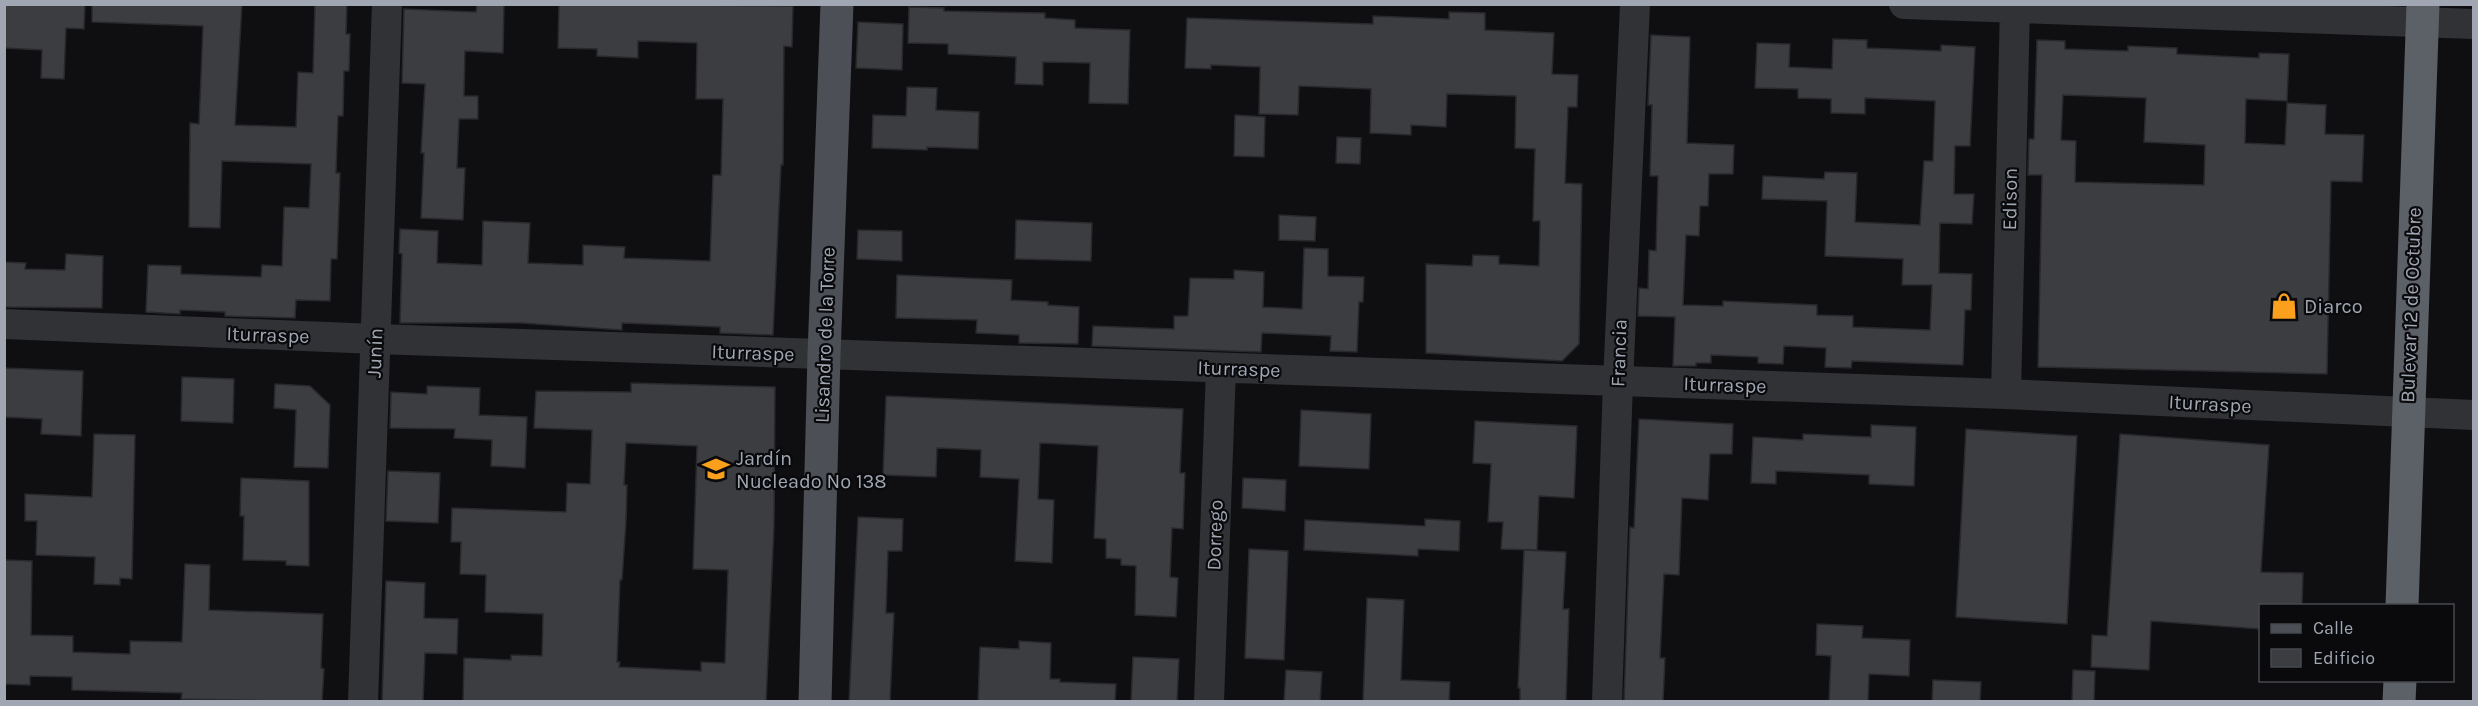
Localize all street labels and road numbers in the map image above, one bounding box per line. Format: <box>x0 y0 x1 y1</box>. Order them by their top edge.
street label: Edison <box>1998 168 2022 230</box>
street label: Bulevar 12 de Octubre <box>2396 207 2426 403</box>
street label: Lisandro de la Torre <box>810 247 840 423</box>
street label: Francia <box>1606 319 1632 387</box>
street label: Iturraspe <box>226 322 310 348</box>
street label: Junín <box>363 327 387 379</box>
street label: Iturraspe <box>711 340 795 366</box>
street label: Iturraspe <box>1197 356 1281 382</box>
street label: Iturraspe <box>1683 372 1767 398</box>
street label: Iturraspe <box>2168 390 2252 418</box>
street label: Dorrego <box>1202 499 1228 571</box>

